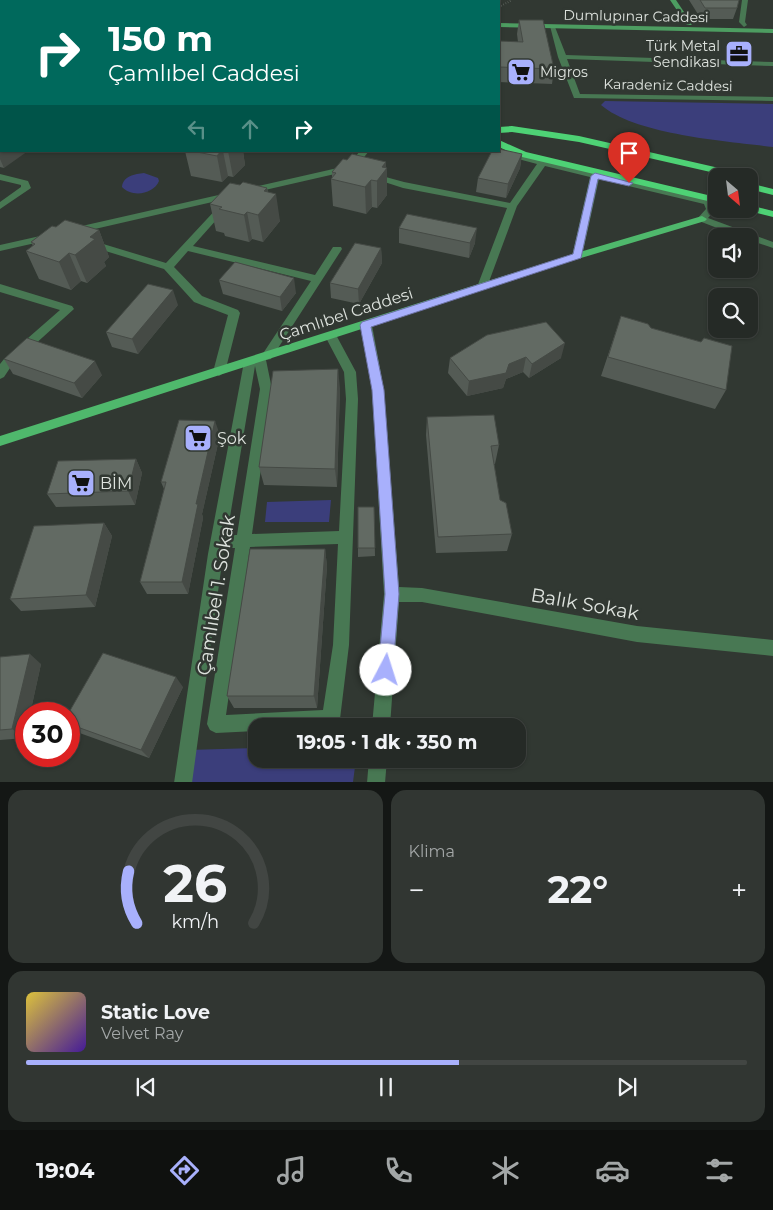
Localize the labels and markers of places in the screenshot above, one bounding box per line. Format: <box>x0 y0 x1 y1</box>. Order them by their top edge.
place label: Türk Metal Sendikası <box>646 37 720 71</box>
office icon: Türk Metal Sendikası <box>724 39 754 69</box>
supermarket icon: Migros <box>506 57 536 87</box>
place label: Migros <box>540 63 588 81</box>
pin <box>608 132 650 183</box>
supermarket icon: Şok <box>183 423 213 453</box>
place label: Şok <box>217 429 247 448</box>
supermarket icon: BİM <box>66 468 96 498</box>
place label: BİM <box>100 474 132 493</box>

